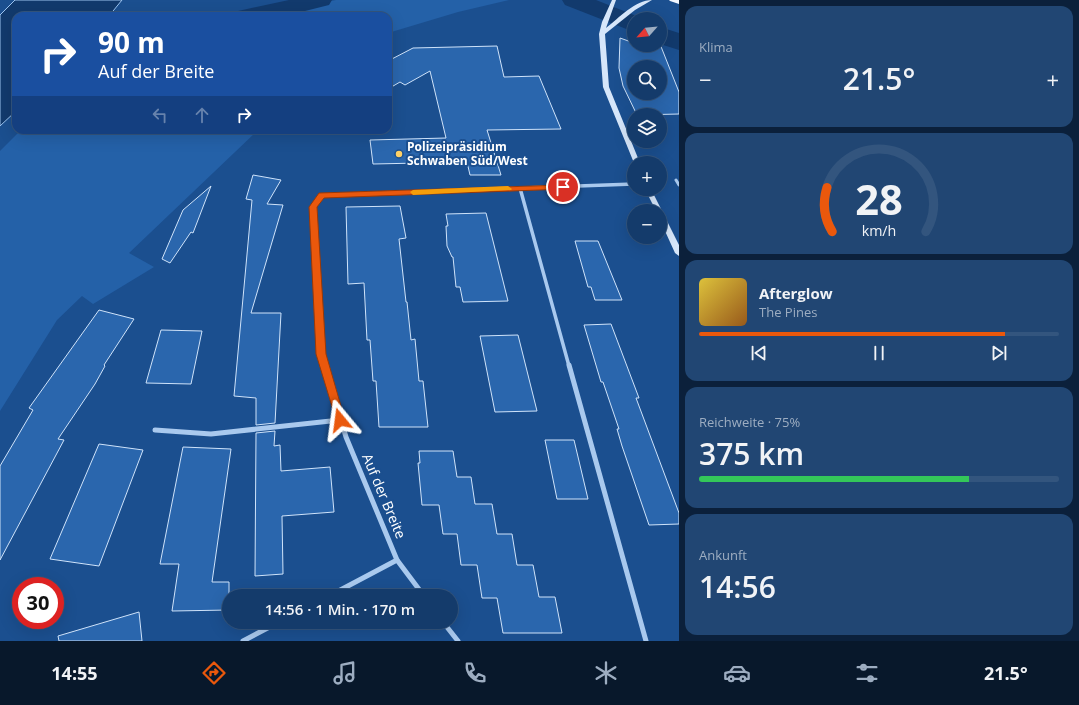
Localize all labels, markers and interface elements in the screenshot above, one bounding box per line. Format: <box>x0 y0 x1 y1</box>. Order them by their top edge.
north arrow <box>627 12 667 52</box>
map controls <box>627 12 667 244</box>
text: 90 m <box>98 23 165 61</box>
icon: right <box>32 28 84 80</box>
text: Klima <box>699 38 733 56</box>
text: 21.5° <box>843 58 915 99</box>
text: Auf der Breite <box>98 59 214 83</box>
button: search <box>627 60 667 100</box>
text: − <box>699 64 712 94</box>
text: + <box>1046 64 1059 94</box>
icon: left <box>149 104 171 126</box>
icon: ahead <box>191 104 213 126</box>
icon: right <box>233 104 255 126</box>
button: layers <box>627 108 667 148</box>
place label: Polizeipräsidium Schwaben Süd/West <box>407 138 528 169</box>
marker: Polizeipräsidium Schwaben Süd/West <box>394 149 404 159</box>
button: + <box>627 156 667 196</box>
pin <box>546 170 580 204</box>
text: 28 <box>855 170 903 226</box>
icon: arrive <box>552 176 574 198</box>
button: − <box>627 204 667 244</box>
text: km/h <box>862 220 896 239</box>
text: Afterglow <box>759 283 833 303</box>
text: The Pines <box>759 303 817 321</box>
icon: previous <box>748 342 770 364</box>
icon: pause <box>868 342 890 364</box>
icon: next <box>988 342 1010 364</box>
position arrow <box>319 399 361 441</box>
text: Reichweite · 75% <box>699 413 800 431</box>
text: 375 km <box>699 433 804 474</box>
street label: Auf der Breite <box>358 450 411 541</box>
text: Ankunft <box>699 546 747 564</box>
text: 14:56 <box>699 566 776 607</box>
speed limit sign: 30 <box>12 577 64 629</box>
text: 14:56 · 1 Min. · 170 m <box>265 599 415 619</box>
icon: directions <box>200 659 228 687</box>
icon: music <box>331 659 359 687</box>
icon: phone <box>461 659 489 687</box>
icon: climate <box>592 659 620 687</box>
icon: car <box>723 659 751 687</box>
icon: filters <box>853 659 881 687</box>
text: 14:55 <box>51 661 98 685</box>
text: 21.5° <box>984 661 1028 685</box>

